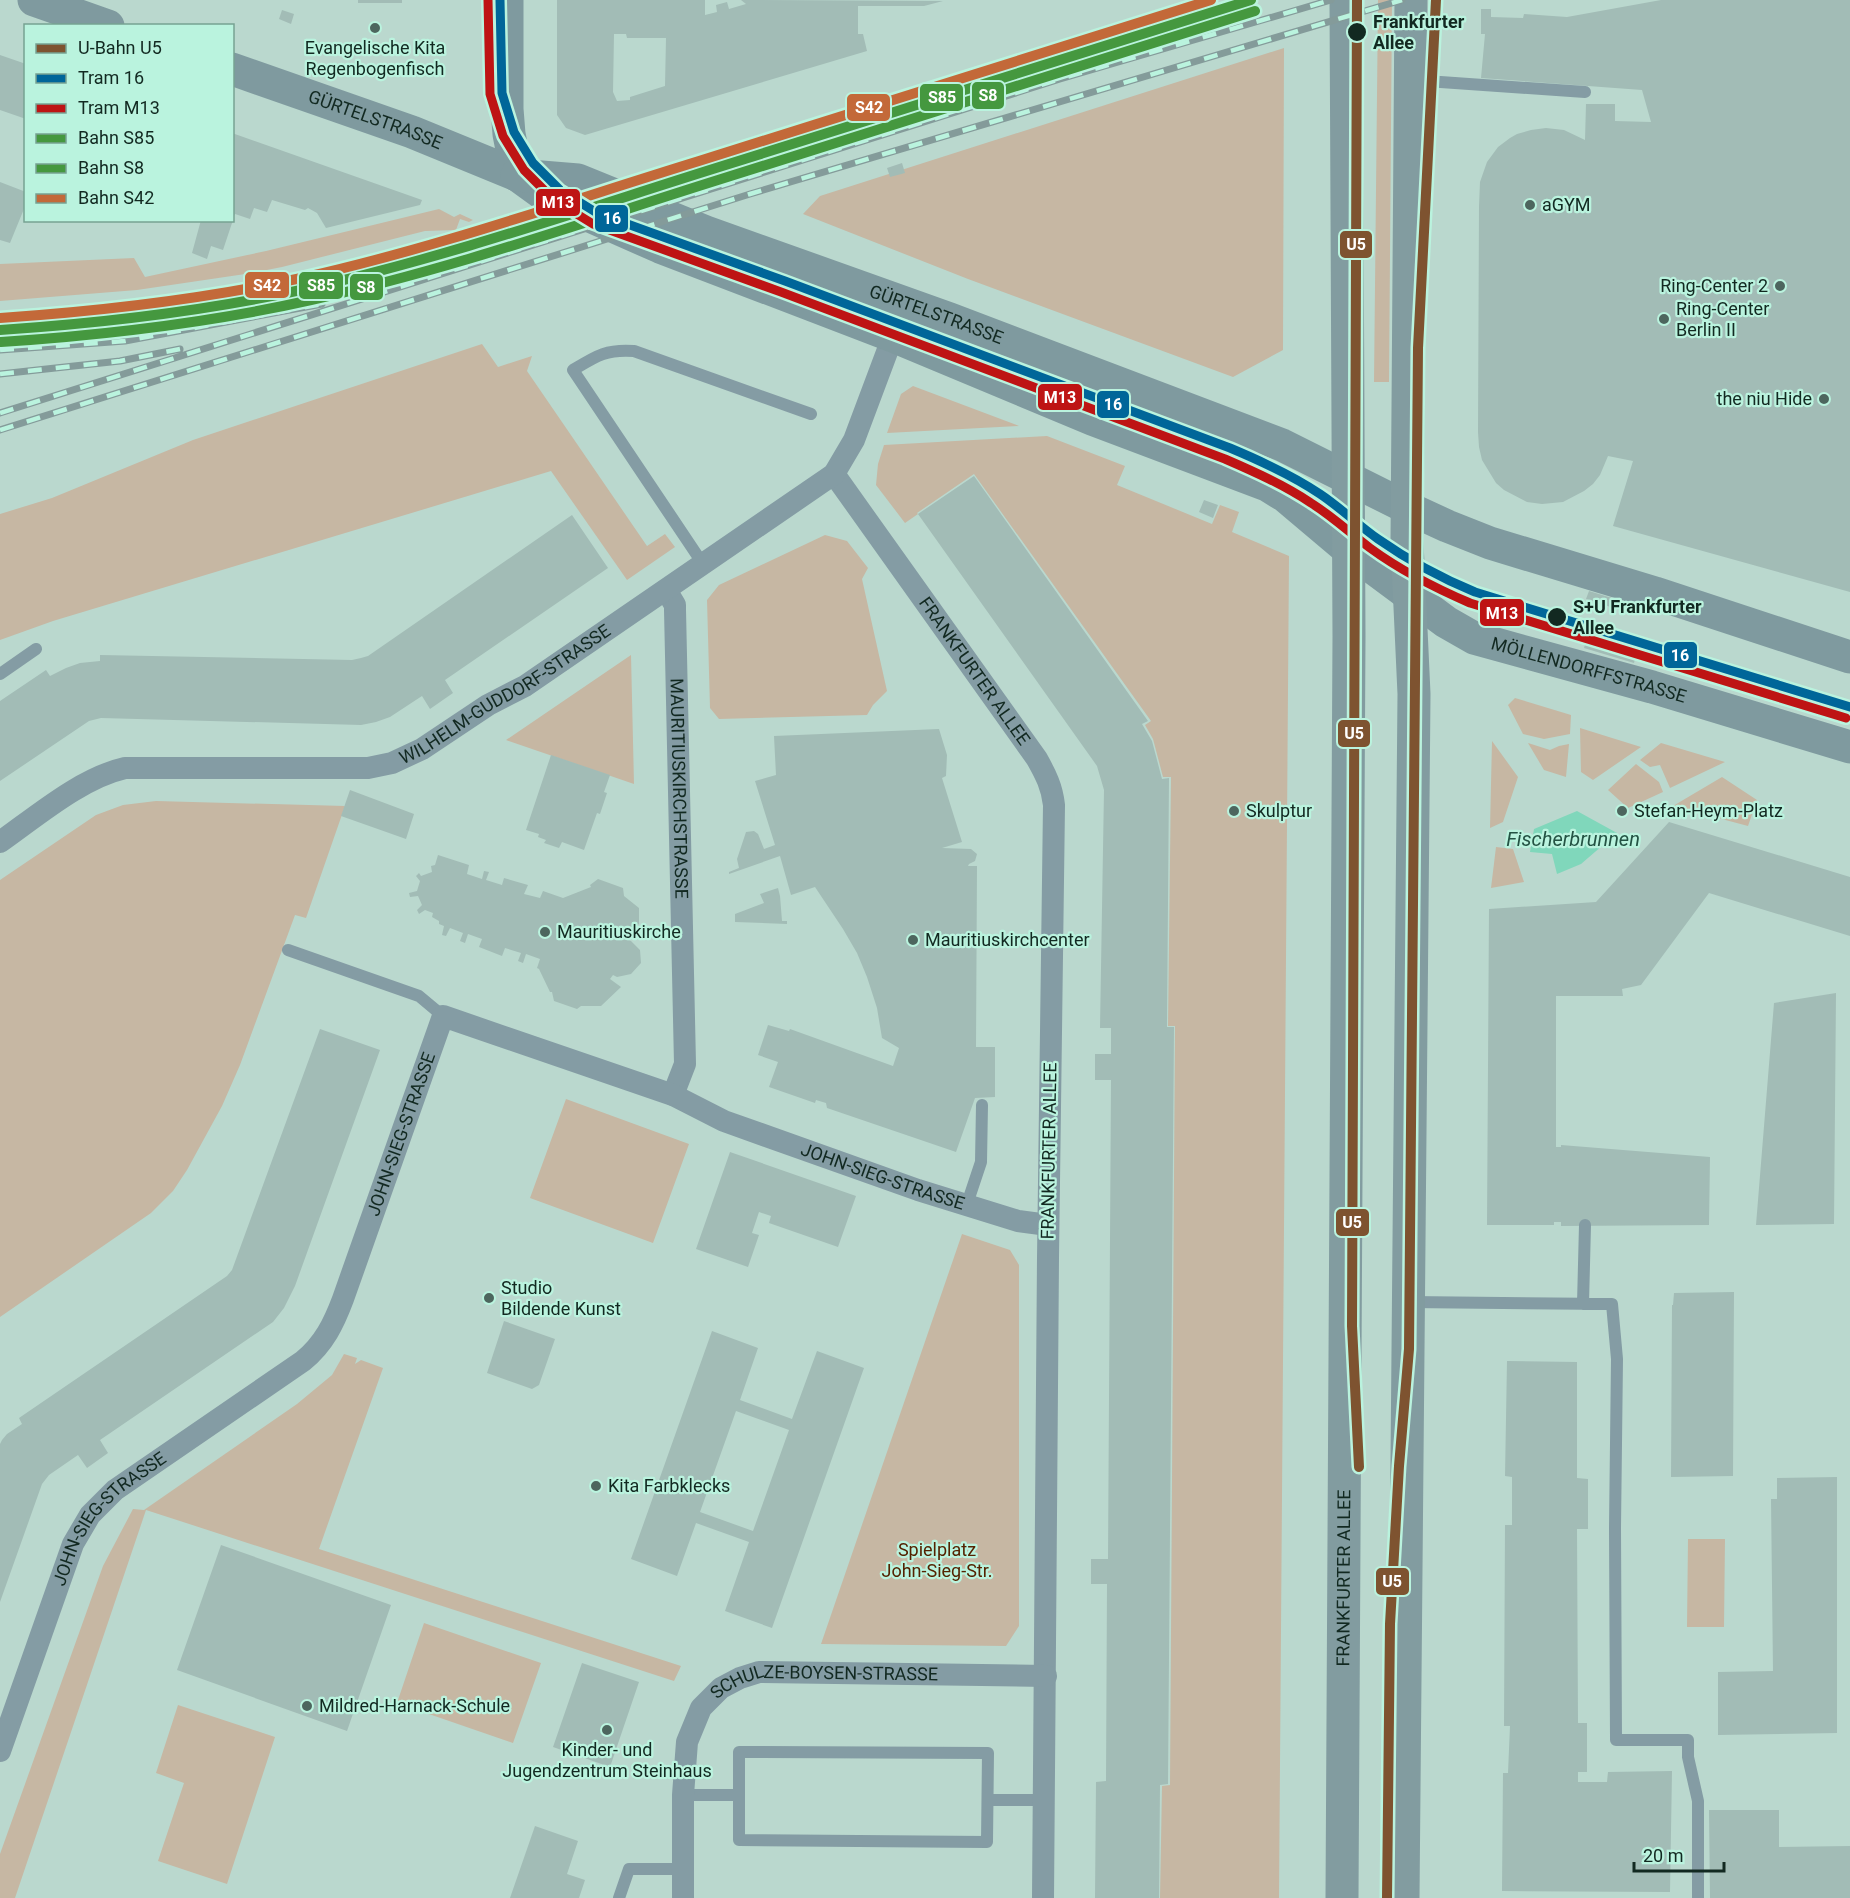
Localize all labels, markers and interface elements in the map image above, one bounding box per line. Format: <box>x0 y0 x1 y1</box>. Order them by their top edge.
place label: Frankfurter Allee <box>1373 11 1465 53</box>
marker: Evangelische Kita Regenbogenfisch <box>368 21 382 35</box>
marker: Frankfurter Allee <box>1346 21 1368 43</box>
legend <box>24 24 234 222</box>
text: U-Bahn U5 <box>78 37 162 58</box>
place label: Evangelische Kita Regenbogenfisch <box>305 37 445 79</box>
text: Tram 16 <box>78 67 144 88</box>
line badge: S8 <box>971 81 1005 110</box>
line badge: S85 <box>919 83 964 112</box>
street label: GÜRTELSTRASSE <box>306 86 446 153</box>
text: S8 <box>978 86 998 105</box>
text: S85 <box>928 88 956 107</box>
line badge: S42 <box>846 93 891 122</box>
text: Tram M13 <box>78 97 160 118</box>
text: S42 <box>855 98 883 117</box>
text: Bahn S85 <box>78 127 154 148</box>
text: Bahn S8 <box>78 157 144 178</box>
text: Bahn S42 <box>78 187 154 208</box>
line badge: M13 <box>535 188 581 217</box>
text: M13 <box>542 193 574 212</box>
place label: aGYM <box>1542 194 1591 215</box>
marker: aGYM <box>1523 198 1537 212</box>
line badge: 16 <box>594 204 629 233</box>
text: 16 <box>603 209 621 228</box>
line badge: U5 <box>1339 230 1373 259</box>
text: U5 <box>1346 235 1366 254</box>
line badge: S42 <box>244 271 290 299</box>
line badge: S85 <box>298 271 344 300</box>
line badge: S8 <box>349 273 384 301</box>
place label: Ring-Center 2 <box>1660 275 1768 296</box>
text: S42 <box>253 276 281 295</box>
text: S85 <box>307 276 335 295</box>
text: S8 <box>356 278 376 297</box>
marker: Ring-Center 2 <box>1773 279 1787 293</box>
street label: GÜRTELSTRASSE <box>867 280 1006 348</box>
place label: Ring-Center Berlin II <box>1676 298 1769 340</box>
marker: Ring-Center Berlin II <box>1657 312 1671 326</box>
line badge: M13 <box>1037 383 1083 411</box>
text: M13 <box>1044 388 1076 407</box>
place label: the niu Hide <box>1717 388 1812 409</box>
line badge: 16 <box>1096 390 1130 419</box>
marker: the niu Hide <box>1817 392 1831 406</box>
text: 16 <box>1104 395 1122 414</box>
street label: FRANKFURTER ALLEE <box>915 593 1035 749</box>
place label: S+U Frankfurter Allee <box>1573 596 1702 638</box>
line badge: M13 <box>1479 598 1525 627</box>
text: M13 <box>1486 604 1518 623</box>
marker: S+U Frankfurter Allee <box>1546 606 1568 628</box>
street label: WILHELM-GUDDORF-STRASSE <box>396 620 614 768</box>
street label: MÖLLENDORFFSTRASSE <box>1489 632 1689 707</box>
line badge: 16 <box>1663 641 1698 669</box>
text: 16 <box>1671 646 1689 665</box>
street label: MAURITIUSKIRCHSTRASSE <box>667 678 692 899</box>
line badge: U5 <box>1337 719 1371 748</box>
text: U5 <box>1344 724 1364 743</box>
place label: Skulptur <box>1246 800 1312 821</box>
place label: Stefan-Heym-Platz <box>1634 800 1783 821</box>
marker: Skulptur <box>1227 804 1241 818</box>
marker: Stefan-Heym-Platz <box>1615 804 1629 818</box>
water label: Fischerbrunnen <box>1506 827 1640 851</box>
place label: Mauritiuskirche <box>557 921 681 942</box>
marker: Mauritiuskirche <box>538 925 552 939</box>
place label: Mauritiuskirchcenter <box>925 929 1090 950</box>
marker: Mauritiuskirchcenter <box>906 933 920 947</box>
street label: JOHN-SIEG-STRASSE <box>362 1049 439 1219</box>
street label: FRANKFURTER ALLEE <box>1036 1062 1061 1240</box>
street label: JOHN-SIEG-STRASSE <box>798 1138 967 1214</box>
line badge: U5 <box>1335 1208 1370 1237</box>
text: U5 <box>1342 1213 1362 1232</box>
place label: Studio Bildende Kunst <box>501 1277 621 1319</box>
marker: Studio Bildende Kunst <box>482 1291 496 1305</box>
street label: JOHN-SIEG-STRASSE <box>48 1447 170 1588</box>
place label: Kita Farbklecks <box>608 1475 730 1496</box>
marker: Kita Farbklecks <box>589 1479 603 1493</box>
street label: FRANKFURTER ALLEE <box>1332 1489 1354 1667</box>
park label: Spielplatz John-Sieg-Str. <box>881 1539 993 1581</box>
line badge: U5 <box>1375 1567 1410 1596</box>
text: U5 <box>1382 1572 1402 1591</box>
street label: SCHULZE-BOYSEN-STRASSE <box>706 1660 938 1703</box>
place label: Mildred-Harnack-Schule <box>319 1695 510 1716</box>
marker: Mildred-Harnack-Schule <box>300 1699 314 1713</box>
marker: Kinder- und Jugendzentrum Steinhaus <box>600 1723 614 1737</box>
place label: Kinder- und Jugendzentrum Steinhaus <box>502 1739 712 1781</box>
scale bar <box>1634 1835 1724 1873</box>
text: 20 m <box>1643 1845 1683 1866</box>

